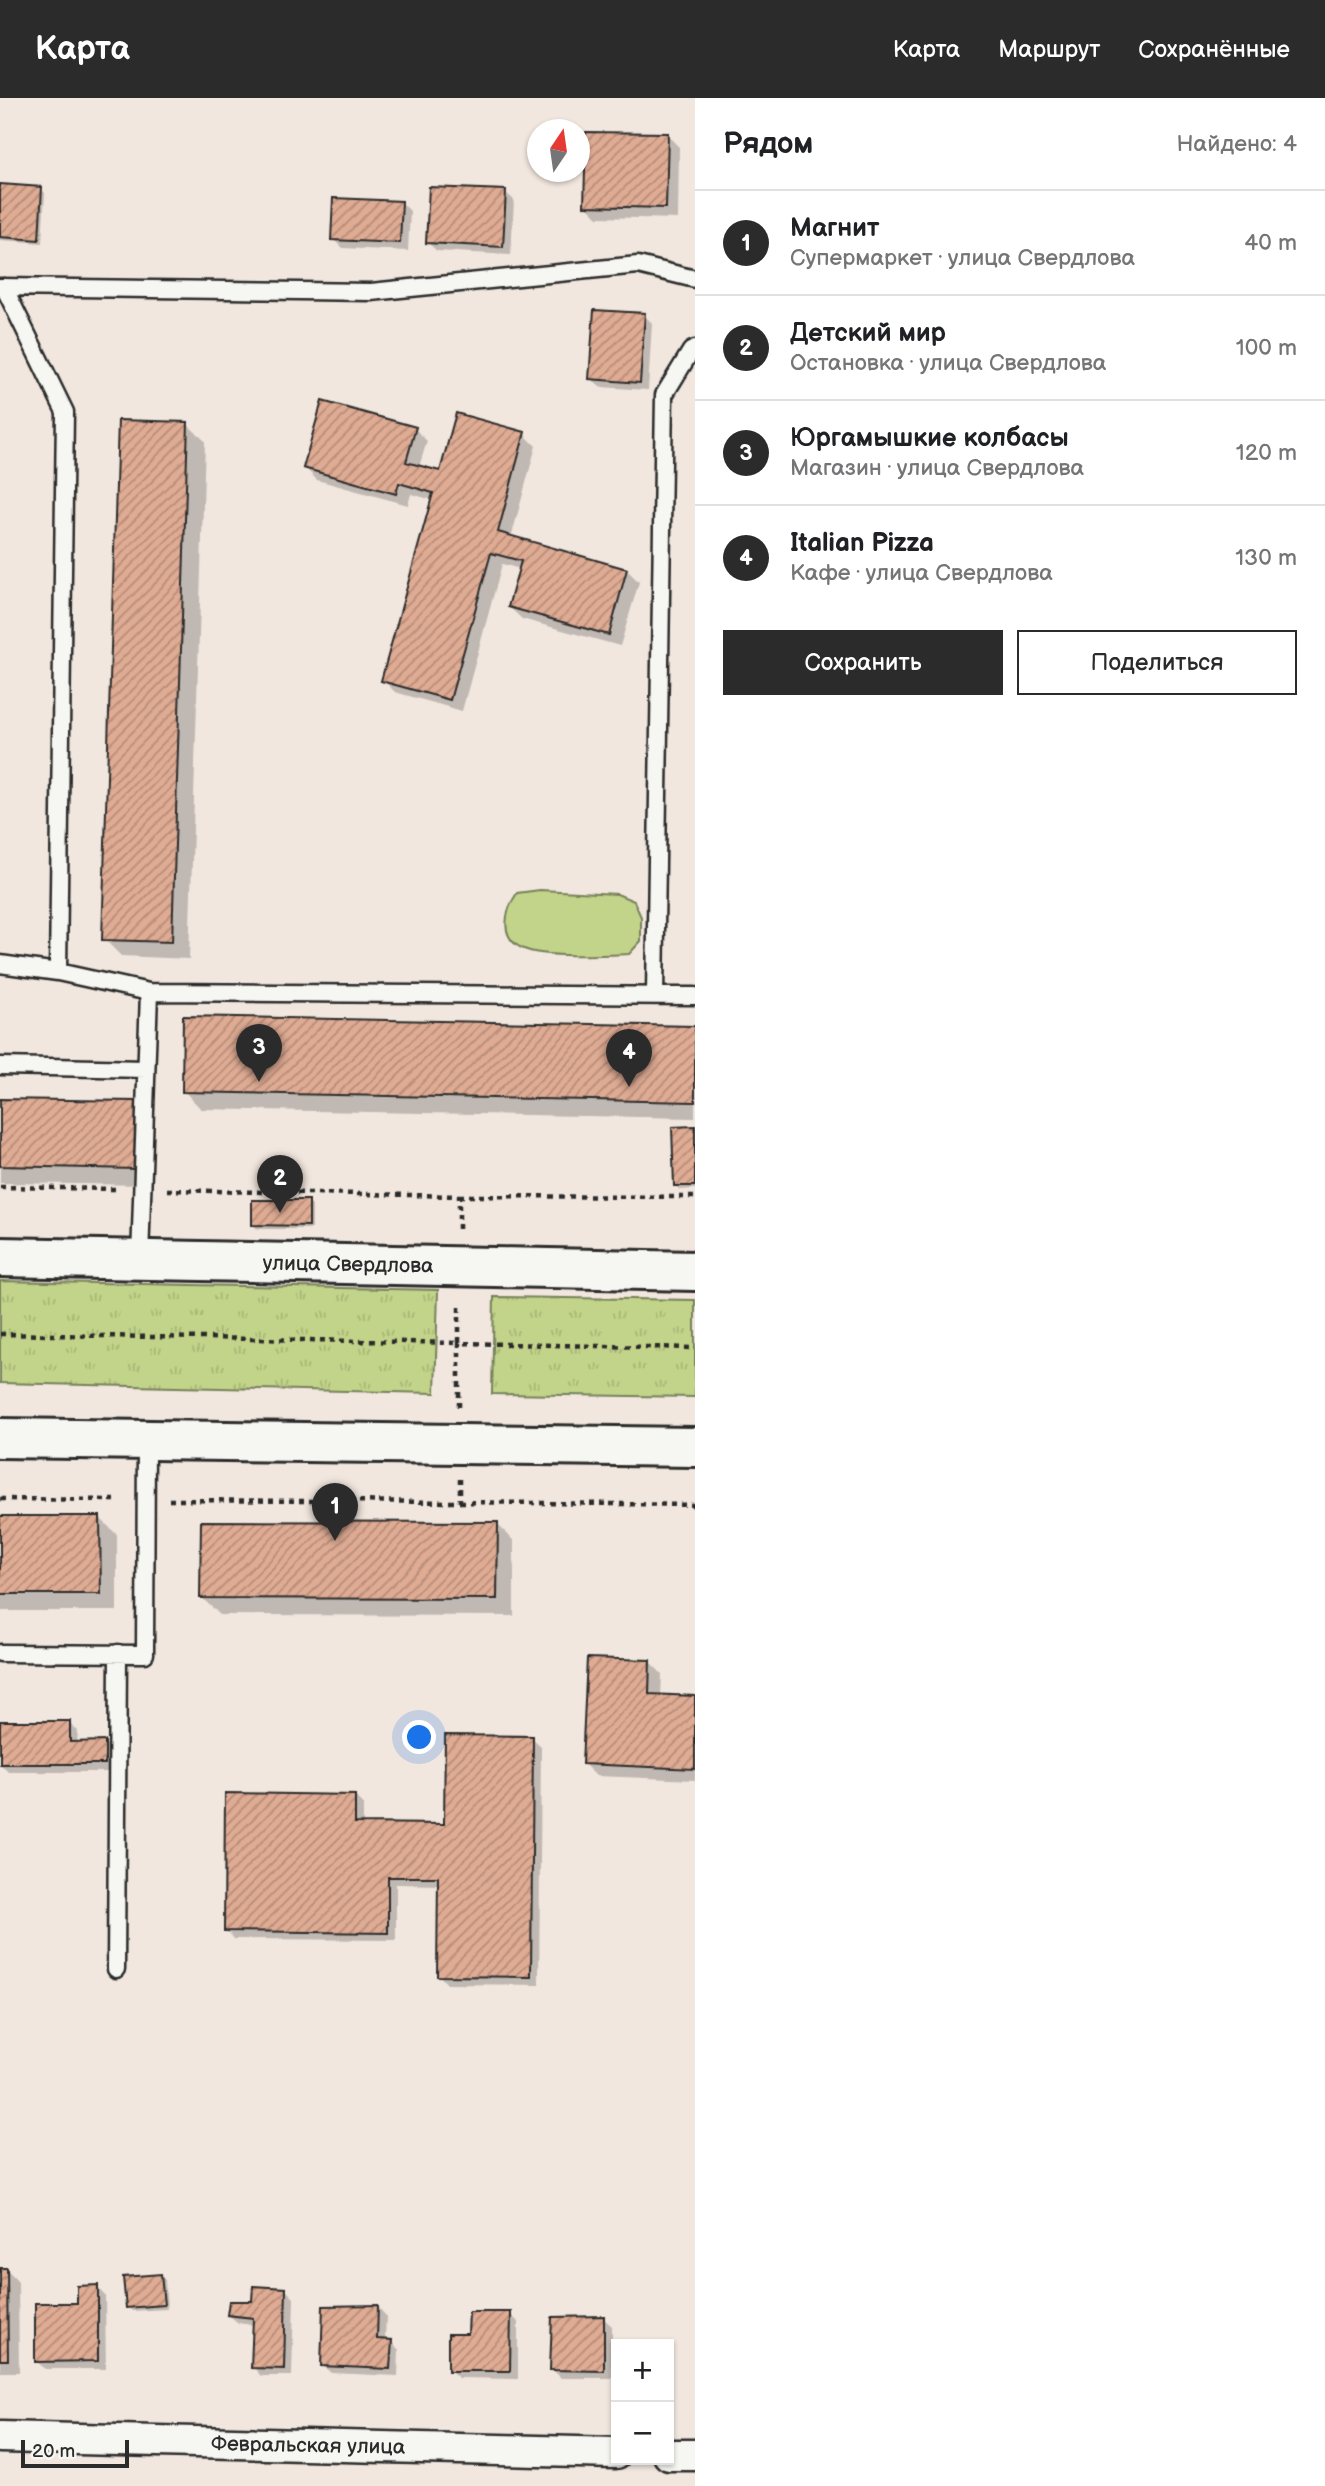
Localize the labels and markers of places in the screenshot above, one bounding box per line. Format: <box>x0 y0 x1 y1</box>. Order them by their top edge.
pin: 3 <box>236 1024 282 1082</box>
pin: 4 <box>606 1029 652 1087</box>
pin: 2 <box>257 1155 303 1213</box>
pin: 1 <box>312 1483 358 1541</box>

